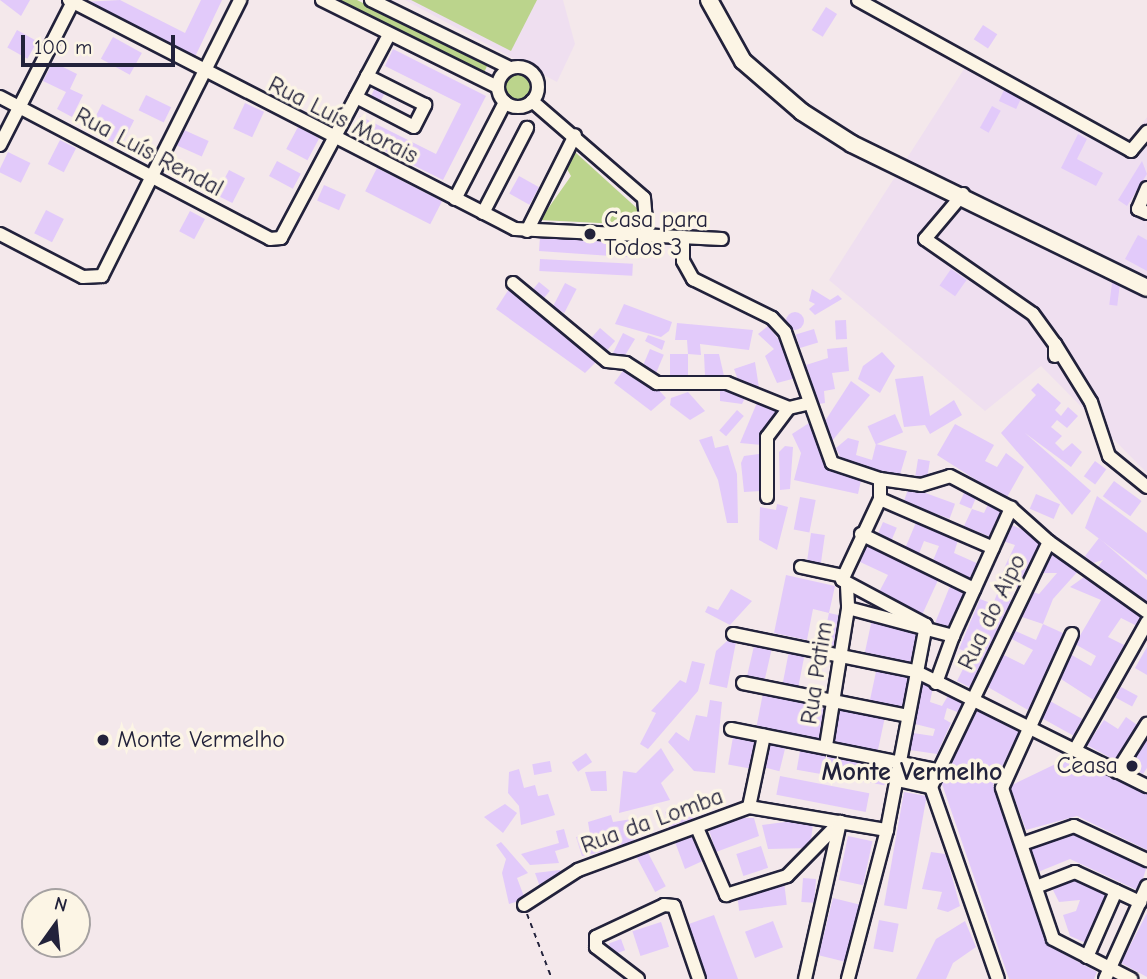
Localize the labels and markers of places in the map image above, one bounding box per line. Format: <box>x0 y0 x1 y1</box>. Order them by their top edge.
place label: Casa para Todos 3 <box>604 206 708 262</box>
marker: Casa para Todos 3 <box>582 226 598 242</box>
place label: Monte Vermelho <box>117 726 285 754</box>
marker: Monte Vermelho <box>95 732 111 748</box>
place label: Ceasa <box>1057 752 1118 780</box>
marker: Ceasa <box>1124 758 1140 774</box>

